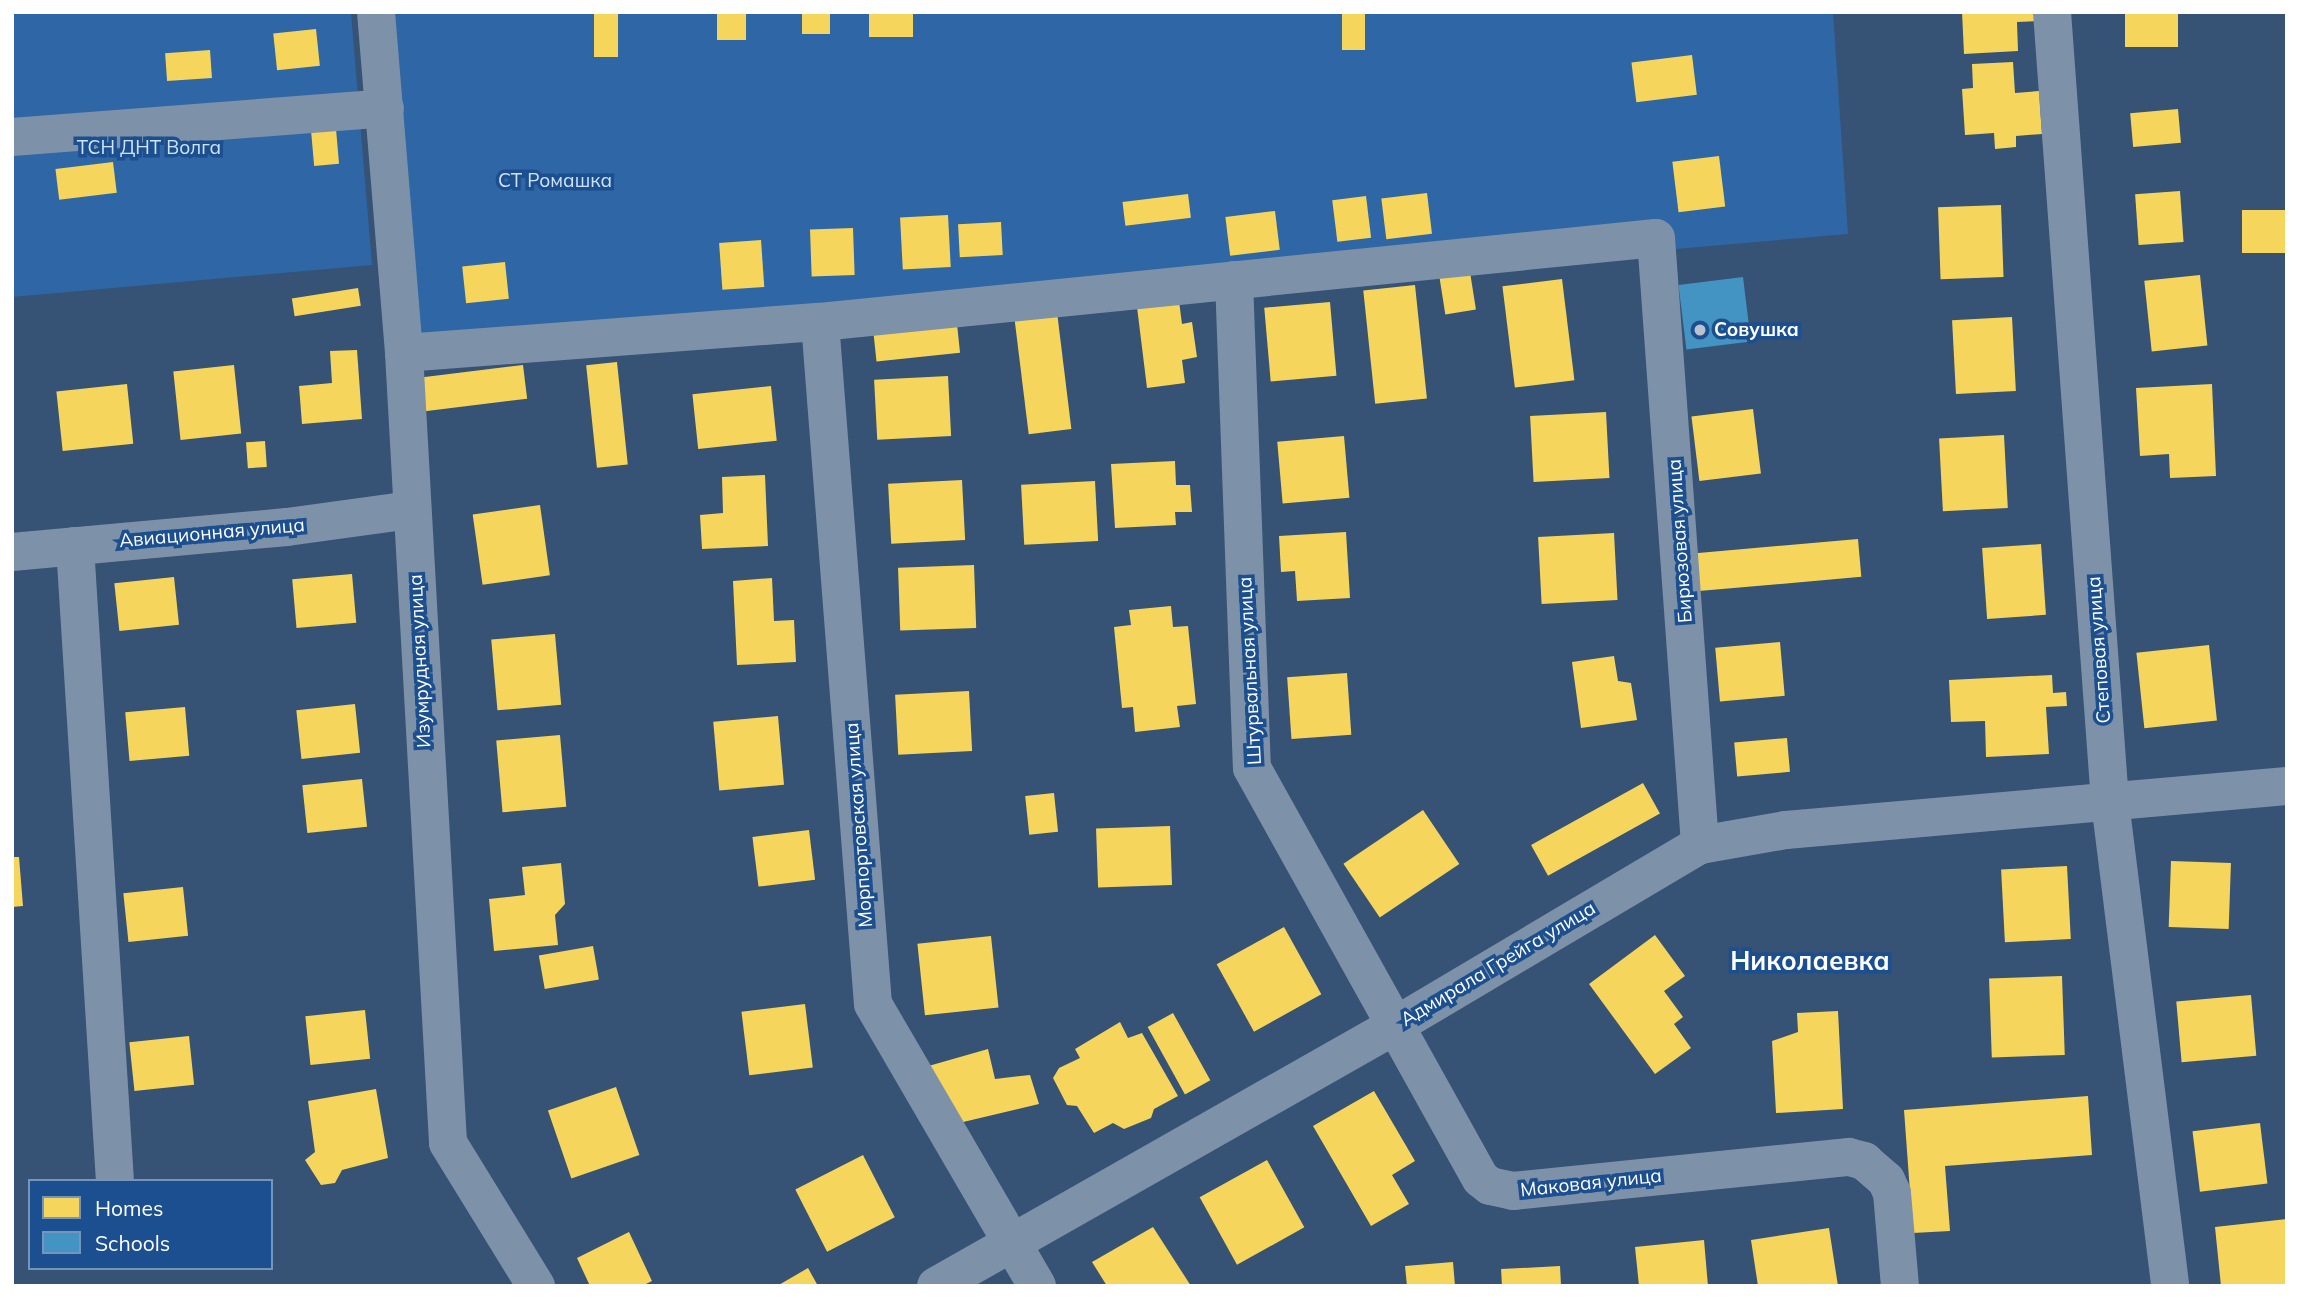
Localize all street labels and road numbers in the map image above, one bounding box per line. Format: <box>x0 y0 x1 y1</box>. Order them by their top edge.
street label: Бирюзовая улица <box>1663 458 1697 624</box>
street label: Авиационная улица <box>118 514 306 552</box>
street label: Изумрудная улица <box>404 574 436 748</box>
street label: Штурвальная улица <box>1234 576 1266 766</box>
street label: Степовая улица <box>2082 576 2116 724</box>
street label: Морпортовская улица <box>840 722 878 928</box>
street label: Адмирала Грейга улица <box>1396 897 1600 1031</box>
street label: Маковая улица <box>1519 1164 1663 1202</box>

